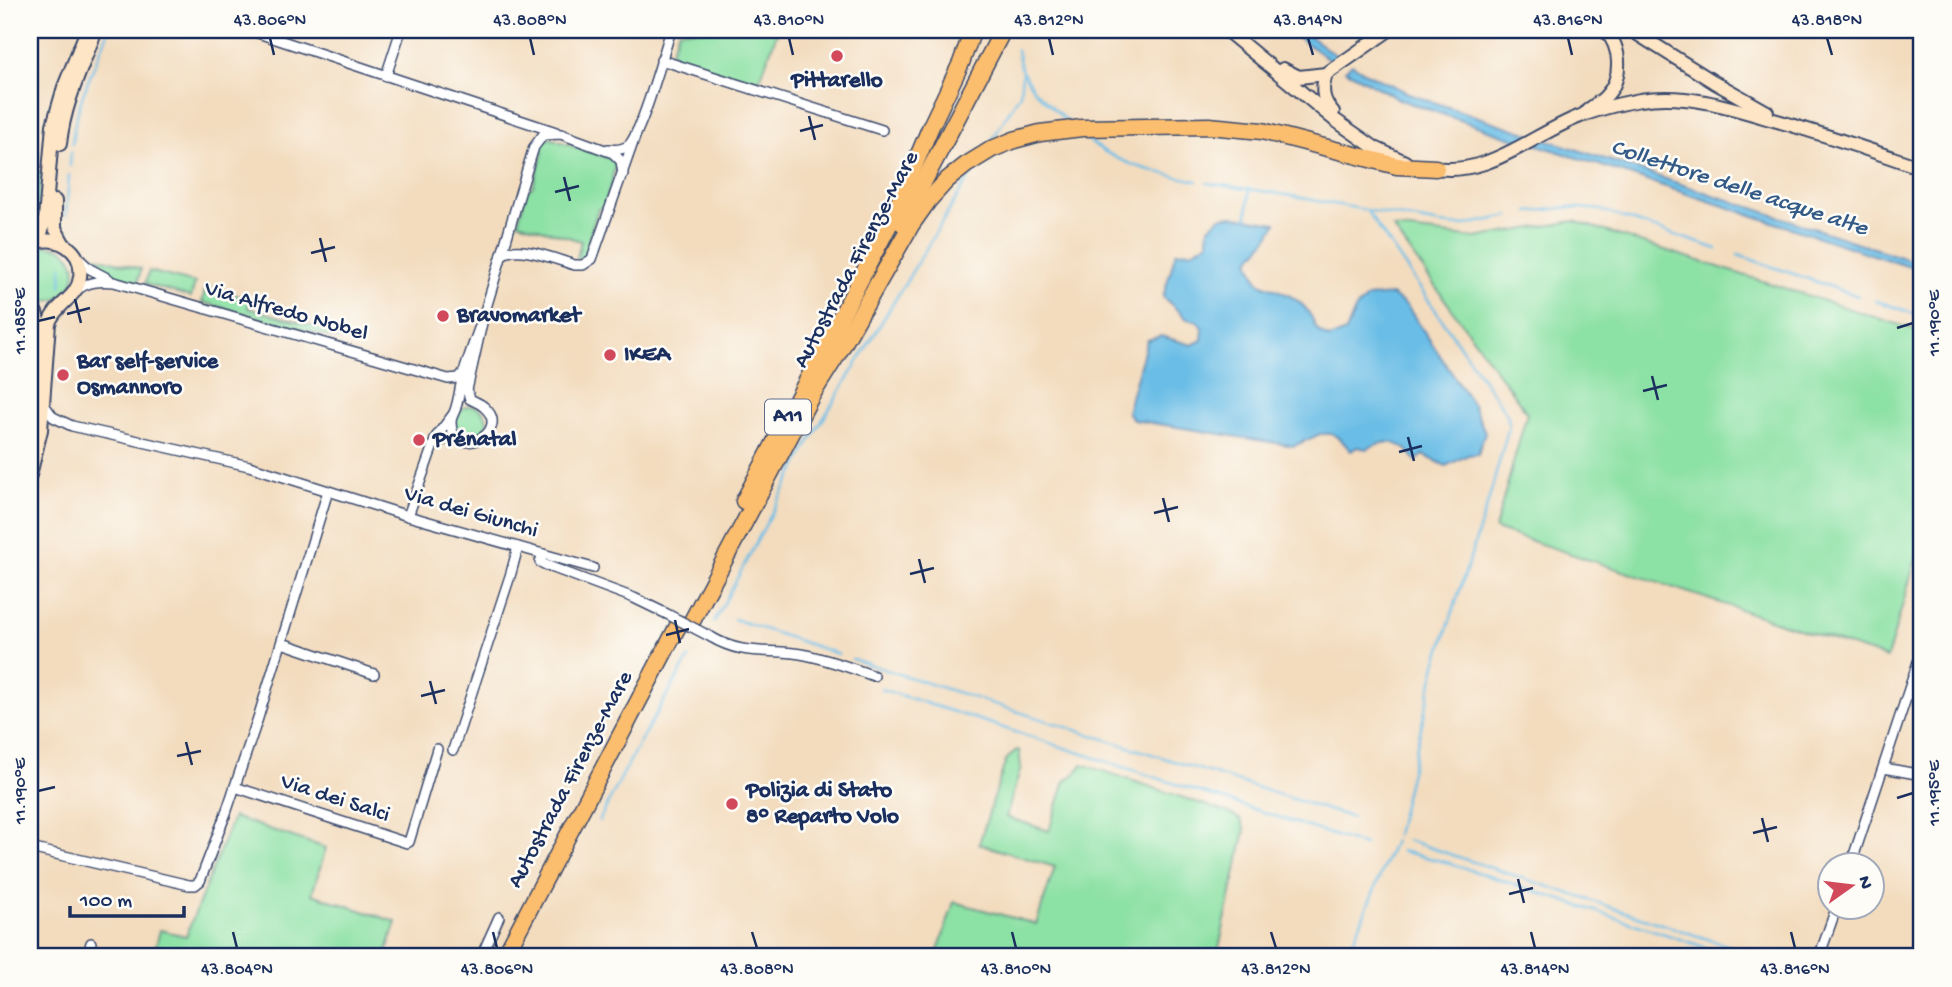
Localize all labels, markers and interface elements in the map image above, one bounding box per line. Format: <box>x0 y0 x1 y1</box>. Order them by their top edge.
text: 43.806°N <box>234 11 306 32</box>
text: 43.808°N <box>493 11 567 32</box>
text: 43.810°N <box>754 11 824 32</box>
text: 43.812°N <box>1014 11 1084 32</box>
text: 43.814°N <box>1273 11 1343 32</box>
text: 43.816°N <box>1533 11 1603 32</box>
text: 43.818°N <box>1792 11 1862 32</box>
marker: Pittarello <box>829 48 845 64</box>
place label: Pittarello <box>789 68 883 95</box>
water label: Collettore delle acque alte <box>1607 134 1872 245</box>
street label: Autostrada Firenze-Mare <box>788 146 926 373</box>
street label: Via Alfredo Nobel <box>200 276 371 348</box>
text: 11.185°E <box>11 287 32 355</box>
text: 11.190°E <box>1925 289 1946 357</box>
place label: Bravomarket <box>456 303 583 330</box>
marker: Bravomarket <box>435 308 451 324</box>
place label: IKEA <box>624 342 672 369</box>
marker: IKEA <box>602 347 618 363</box>
place label: Bar self-service Osmannoro <box>76 349 219 402</box>
marker: Bar self-service Osmannoro <box>55 367 71 383</box>
road number: A11 <box>765 400 811 434</box>
place label: Prénatal <box>431 427 517 454</box>
marker: Prénatal <box>411 432 427 448</box>
street label: Via dei Giunchi <box>400 481 541 545</box>
street label: Autostrada Firenze-Mare <box>502 666 640 893</box>
text: 11.190°E <box>11 757 32 825</box>
text: 11.195°E <box>1925 760 1946 827</box>
street label: Via dei Salci <box>276 768 393 829</box>
place label: Polizia di Stato 8° Reparto Volo <box>744 778 899 831</box>
marker: Polizia di Stato 8° Reparto Volo <box>724 796 740 812</box>
north arrow <box>1815 850 1885 920</box>
text: N <box>1851 874 1877 892</box>
scale bar <box>70 875 184 919</box>
text: 100 m <box>79 890 132 915</box>
text: 43.804°N <box>201 960 273 981</box>
text: 43.806°N <box>461 960 533 981</box>
text: 43.808°N <box>720 960 794 981</box>
text: 43.810°N <box>981 960 1051 981</box>
text: 43.812°N <box>1241 960 1311 981</box>
text: 43.814°N <box>1500 960 1570 981</box>
text: 43.816°N <box>1760 960 1830 981</box>

